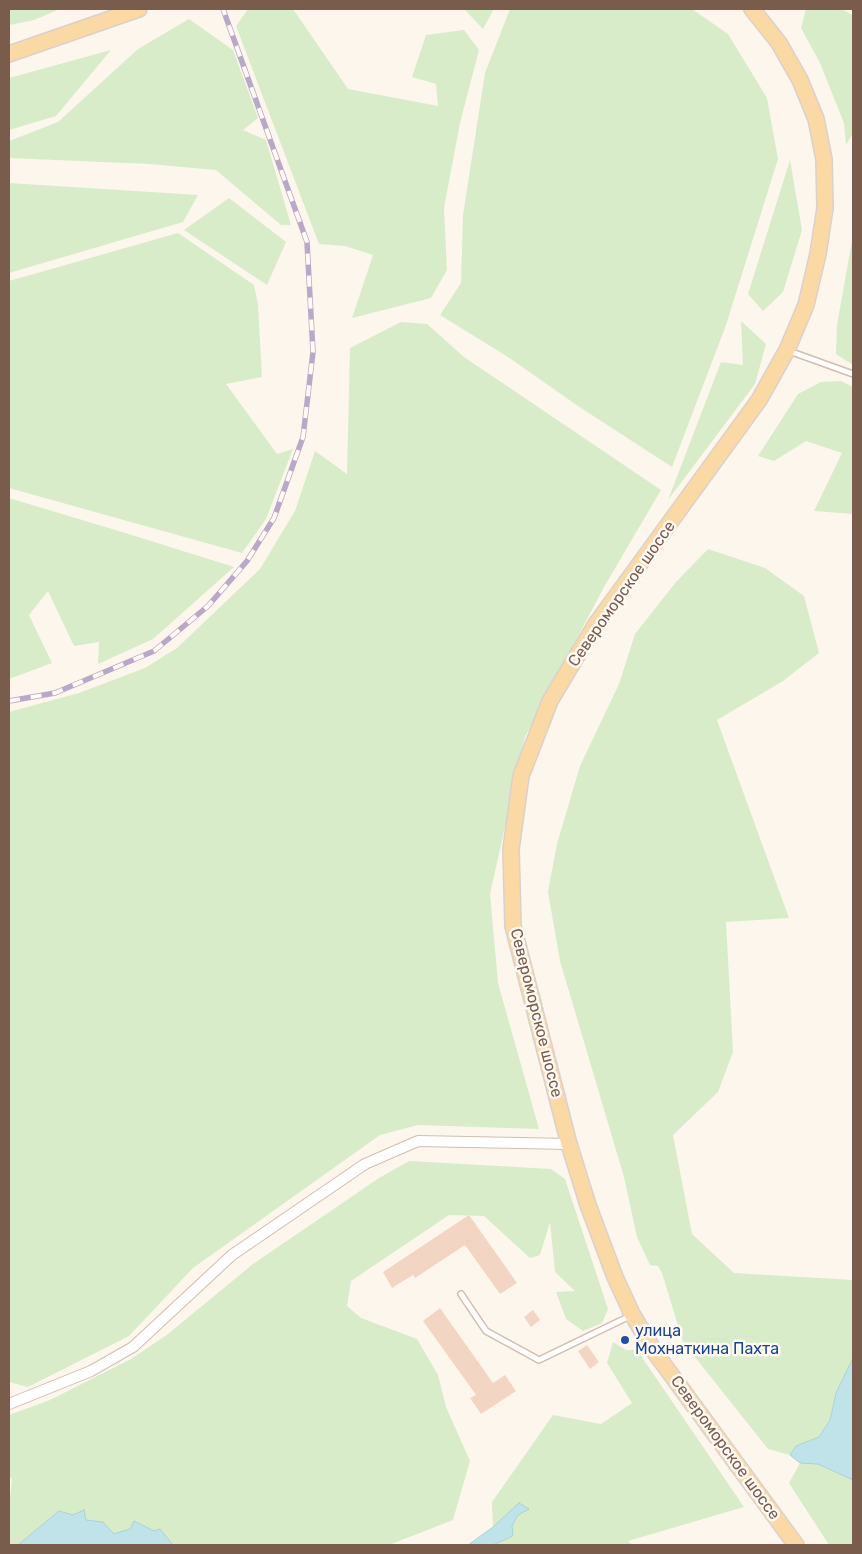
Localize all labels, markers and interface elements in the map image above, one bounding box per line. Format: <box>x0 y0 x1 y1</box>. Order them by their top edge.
street label: Североморское шоссе <box>564 517 680 671</box>
street label: Североморское шоссе <box>506 927 566 1099</box>
place label: улица Мохнаткина Пахта <box>635 1321 779 1359</box>
marker: улица Мохнаткина Пахта <box>619 1334 631 1346</box>
street label: Североморское шоссе <box>666 1372 784 1524</box>

